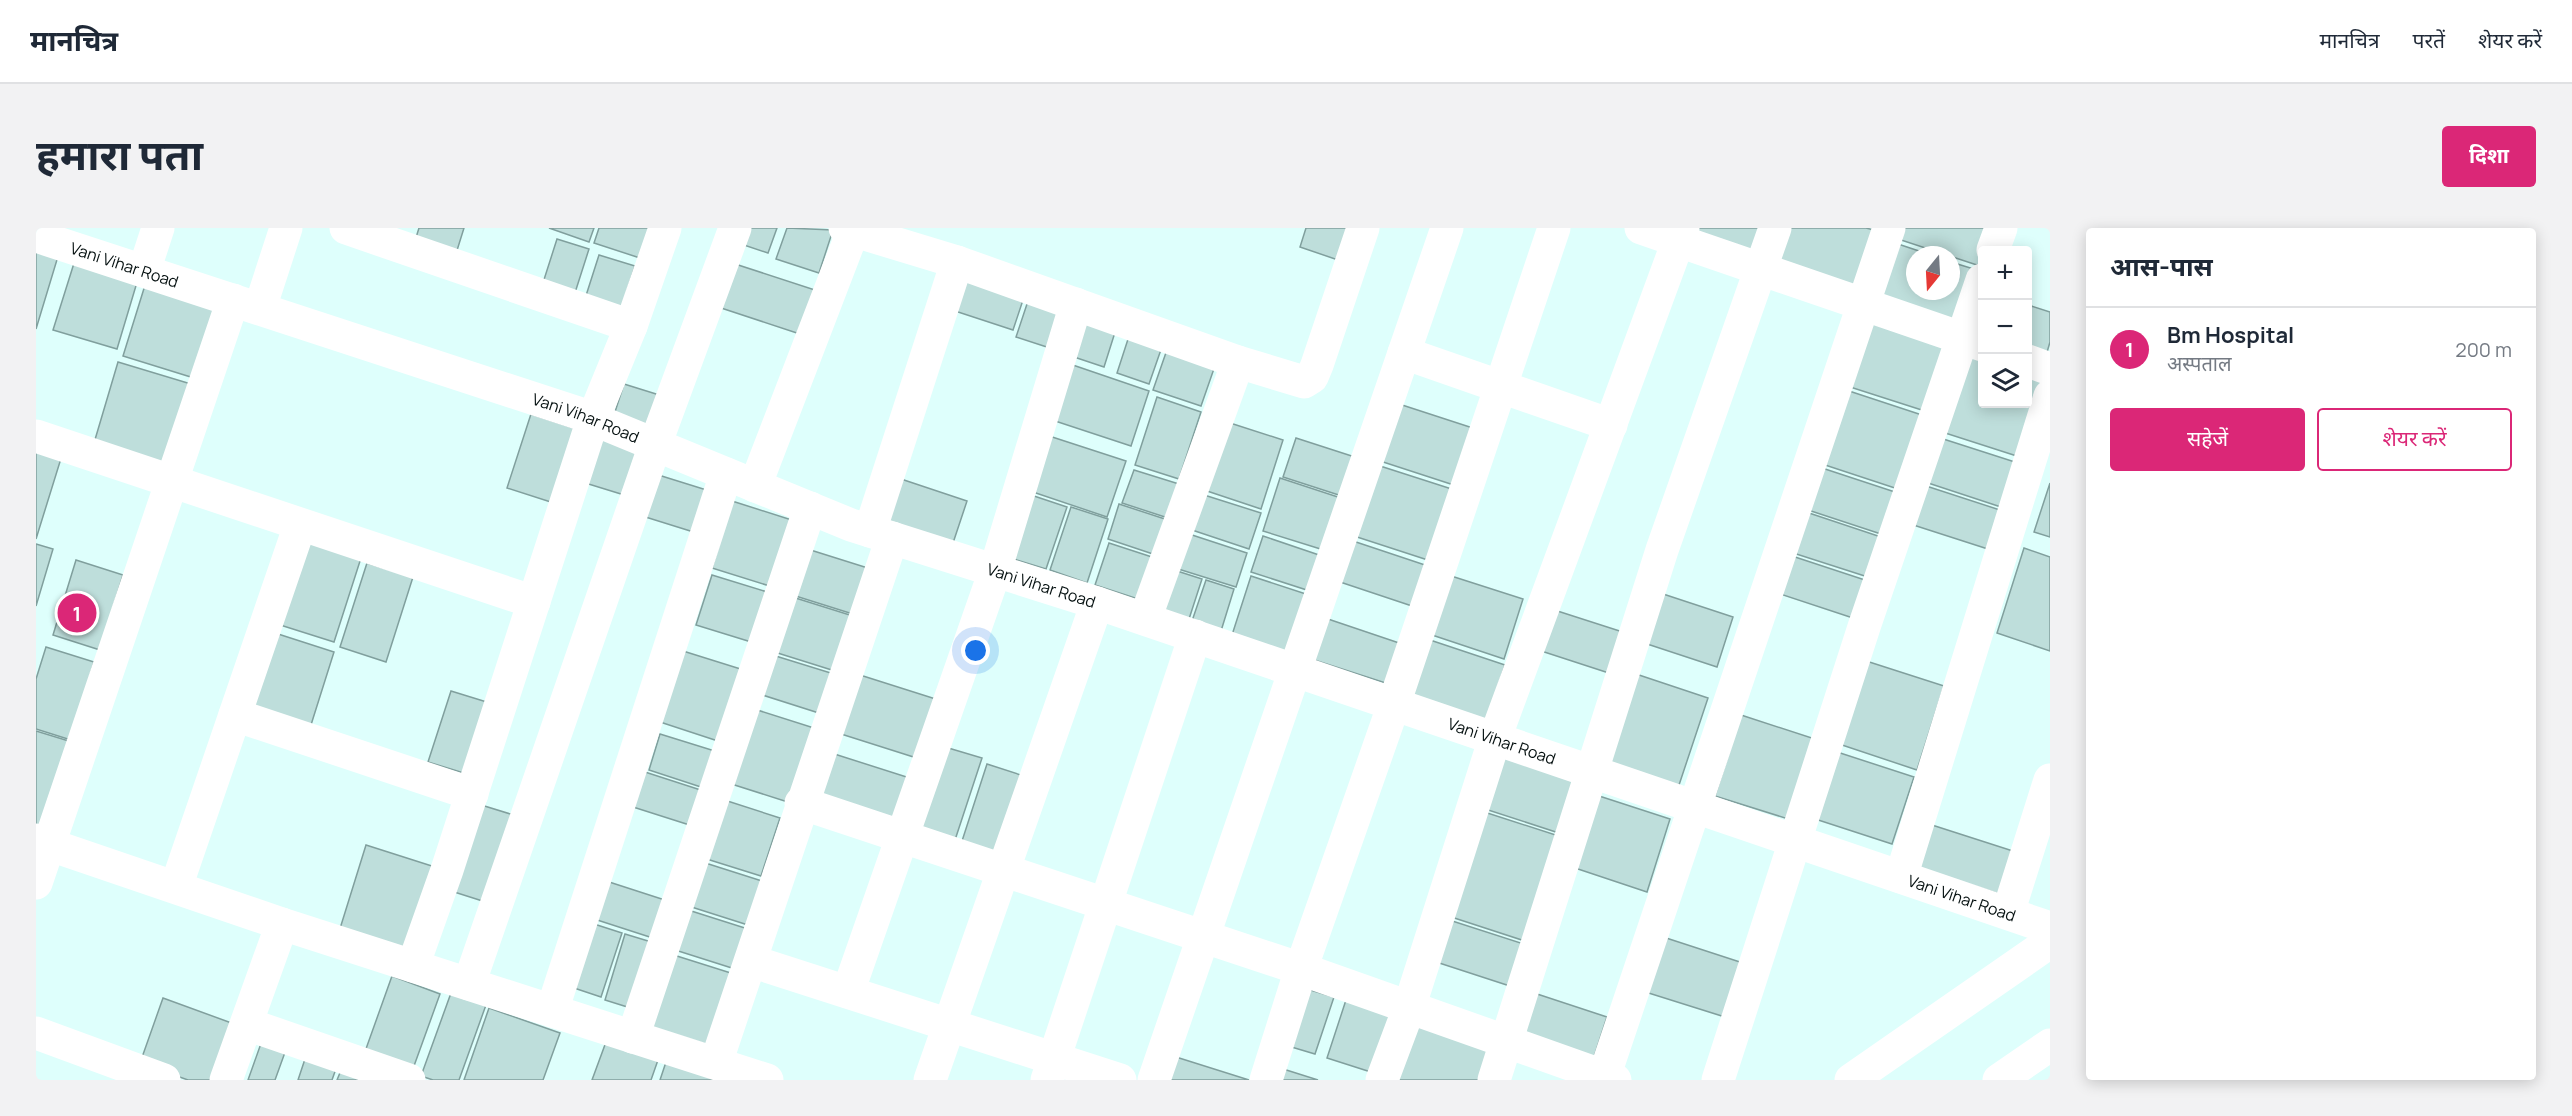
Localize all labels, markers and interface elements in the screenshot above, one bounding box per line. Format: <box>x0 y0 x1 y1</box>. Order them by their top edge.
text: मानचित्र <box>30 21 118 59</box>
text: मानचित्र <box>2320 26 2380 54</box>
text: परतें <box>2413 26 2445 54</box>
text: शेयर करें <box>2478 26 2542 54</box>
text: हमारा पता <box>36 125 203 183</box>
button: दिशा <box>2442 126 2536 187</box>
street label: Vani Vihar Road <box>67 237 181 293</box>
north arrow <box>1906 246 1960 300</box>
map controls <box>1978 246 2032 408</box>
button: + <box>1978 246 2032 300</box>
text: आस-पास <box>2110 248 2213 284</box>
button: − <box>1978 300 2032 354</box>
text: Bm Hospital <box>2167 320 2294 350</box>
text: 1 <box>2125 336 2134 363</box>
text: 200 m <box>2455 336 2512 363</box>
text: अस्पताल <box>2167 350 2232 377</box>
button: layers <box>1978 354 2032 408</box>
street label: Vani Vihar Road <box>529 388 642 448</box>
button: सहेजें <box>2110 408 2305 471</box>
button: शेयर करें <box>2317 408 2512 471</box>
street label: Vani Vihar Road <box>984 558 1098 613</box>
pin: 1 <box>58 590 96 636</box>
your location <box>961 636 990 665</box>
street label: Vani Vihar Road <box>1445 712 1559 770</box>
street label: Vani Vihar Road <box>1905 869 2019 927</box>

